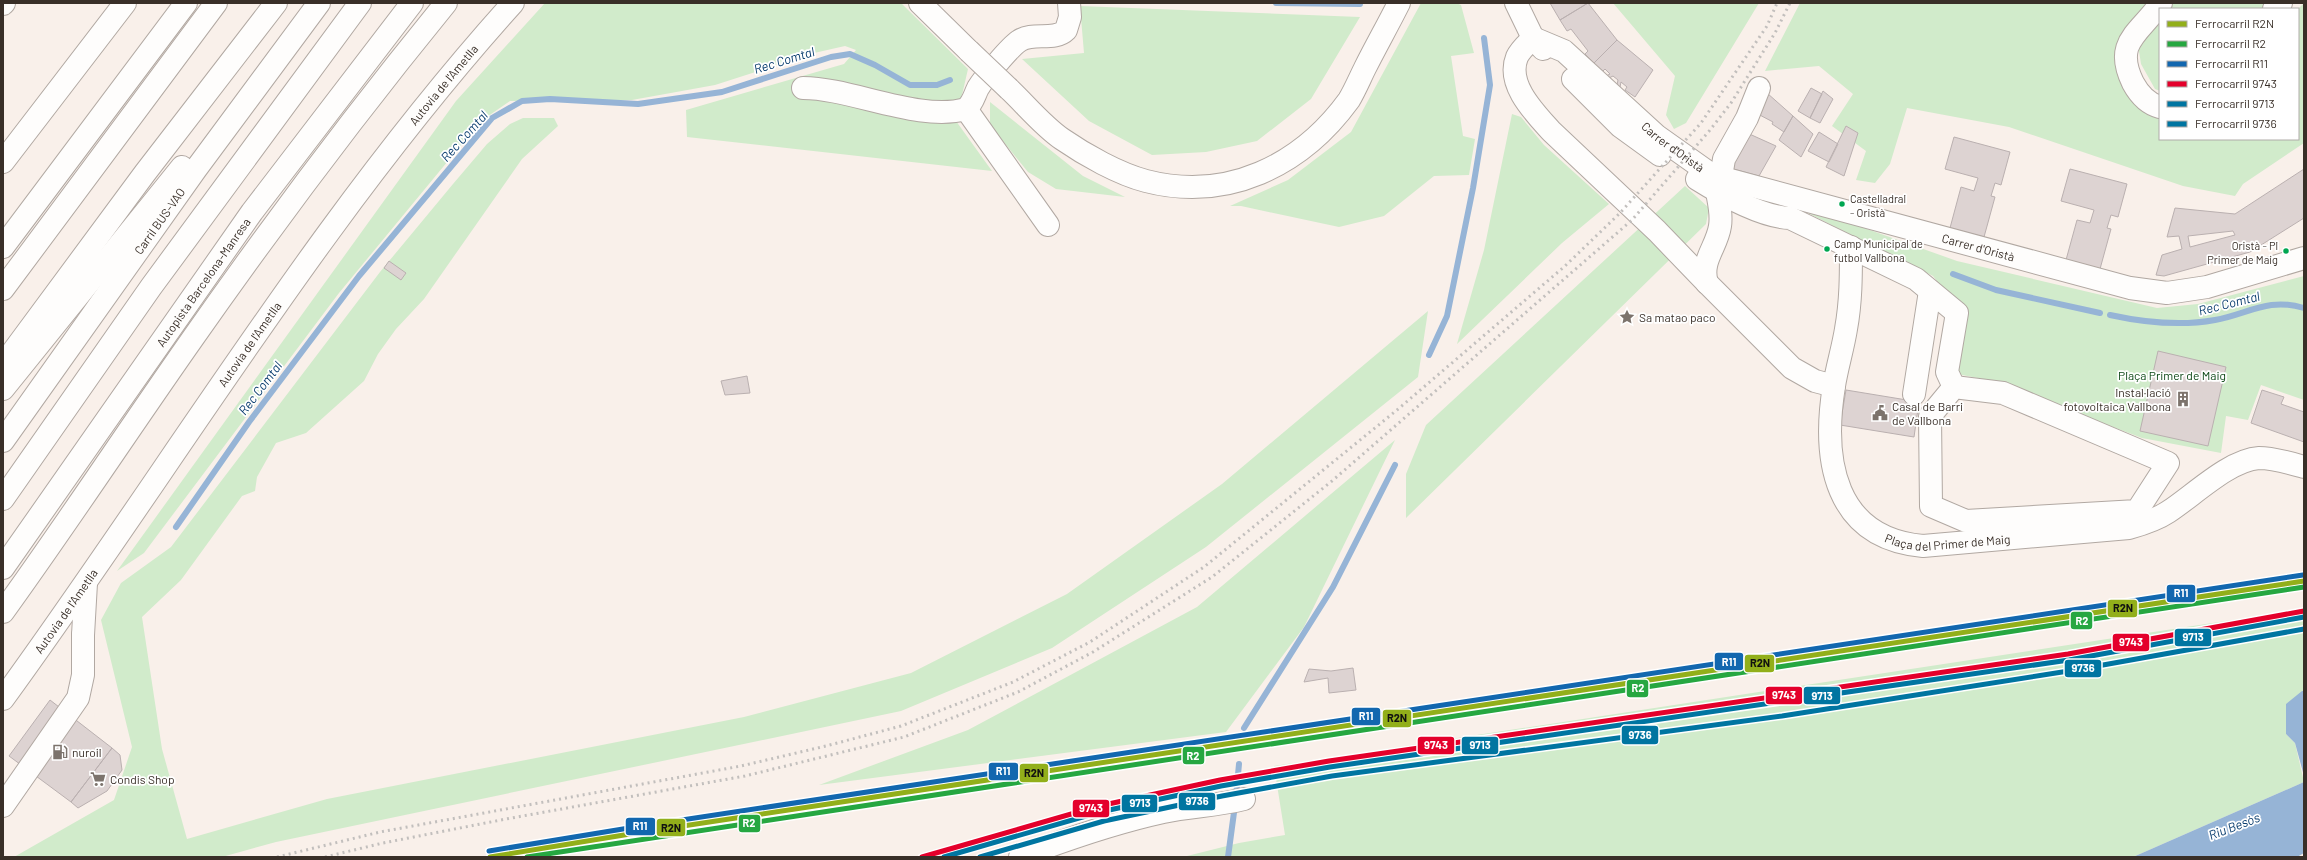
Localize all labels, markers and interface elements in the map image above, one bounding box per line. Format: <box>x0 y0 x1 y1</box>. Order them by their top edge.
legend <box>2159 8 2299 140</box>
text: Ferrocarril R2N <box>2195 16 2274 30</box>
text: Ferrocarril R2 <box>2195 36 2266 50</box>
street label: Autovia de l'Ametlla <box>406 42 480 128</box>
water label: Rec Comtal <box>752 43 816 77</box>
text: Ferrocarril R11 <box>2195 56 2268 70</box>
text: Ferrocarril 9743 <box>2195 76 2277 90</box>
text: Ferrocarril 9713 <box>2195 96 2275 110</box>
water label: Rec Comtal <box>437 107 491 165</box>
text: Ferrocarril 9736 <box>2195 116 2277 130</box>
street label: Carrer d'Oristà <box>1639 119 1707 174</box>
street label: Carril BUS-VAO <box>131 185 188 257</box>
place label: Castelladral - Oristà <box>1850 192 1906 219</box>
marker: Castelladral - Oristà <box>1837 199 1847 209</box>
street label: Autopista Barcelona-Manresa <box>153 215 253 349</box>
street label: Carrer d'Oristà <box>1941 231 2016 264</box>
place label: Camp Municipal de futbol Vallbona <box>1834 237 1923 264</box>
place label: Oristà - Pl Primer de Maig <box>2207 239 2278 266</box>
marker: Camp Municipal de futbol Vallbona <box>1822 244 1832 254</box>
marker: Oristà - Pl Primer de Maig <box>2281 246 2291 256</box>
water label: Rec Comtal <box>2197 288 2261 318</box>
street label: Autovia de l'Ametlla <box>215 299 284 389</box>
place icon: Sa matao paco <box>1618 308 1636 326</box>
place label: Sa matao paco <box>1639 310 1715 324</box>
water label: Rec Comtal <box>235 358 285 418</box>
park label: Plaça Primer de Maig <box>2118 368 2226 382</box>
place label: Instal·lació fotovoltaica Vallbona <box>2063 385 2171 413</box>
building icon: Instal·lació fotovoltaica Vallbona <box>2174 390 2192 408</box>
place label: Casal de Barri de Vallbona <box>1892 399 1963 427</box>
public building icon: Casal de Barri de Vallbona <box>1871 404 1889 422</box>
street label: Plaça del Primer de Maig <box>1883 530 2011 553</box>
street label: Autovia de l'Ametlla <box>31 566 100 656</box>
line badge: R11 <box>2166 584 2196 603</box>
text: R11 <box>2174 586 2188 599</box>
line badge: R2N <box>2107 599 2138 618</box>
text: R2N <box>2113 601 2133 614</box>
line badge: R2 <box>2070 611 2093 630</box>
text: R2 <box>2076 614 2088 627</box>
line badge: 9713 <box>2174 628 2212 647</box>
text: 9713 <box>2182 630 2204 643</box>
line badge: 9743 <box>2112 633 2150 652</box>
text: 9743 <box>2119 635 2143 648</box>
line badge: R11 <box>1714 652 1744 671</box>
line badge: R2N <box>1744 654 1775 673</box>
text: R11 <box>1722 655 1736 668</box>
text: R2N <box>1750 656 1770 669</box>
line badge: 9736 <box>2064 659 2102 678</box>
text: 9736 <box>2071 661 2095 674</box>
line badge: R2 <box>1626 679 1649 698</box>
text: R2 <box>1632 681 1644 694</box>
line badge: 9743 <box>1765 686 1803 705</box>
line badge: 9713 <box>1803 686 1841 705</box>
text: 9743 <box>1772 688 1796 701</box>
text: 9713 <box>1811 689 1833 702</box>
line badge: R11 <box>1351 707 1381 726</box>
text: R11 <box>1359 709 1373 722</box>
line badge: R2N <box>1382 709 1412 728</box>
text: R2N <box>1387 711 1407 724</box>
line badge: 9736 <box>1621 725 1659 745</box>
text: 9736 <box>1628 728 1652 741</box>
line badge: 9743 <box>1417 736 1455 755</box>
line badge: 9713 <box>1461 736 1499 755</box>
text: 9743 <box>1424 738 1448 751</box>
text: 9713 <box>1469 738 1491 751</box>
fuel station icon: nuroil <box>51 743 69 761</box>
place label: nuroil <box>72 745 102 759</box>
line badge: R2 <box>1182 746 1205 765</box>
text: R2 <box>1187 749 1199 762</box>
line badge: R11 <box>988 762 1019 781</box>
line badge: R2N <box>1019 763 1049 783</box>
text: R11 <box>996 764 1010 777</box>
text: R2N <box>1024 766 1044 779</box>
supermarket icon: Condis Shop <box>89 770 107 788</box>
place label: Condis Shop <box>110 772 175 786</box>
line badge: 9736 <box>1178 792 1216 811</box>
line badge: 9713 <box>1121 794 1158 813</box>
text: 9736 <box>1185 794 1209 807</box>
text: 9713 <box>1129 796 1151 809</box>
line badge: 9743 <box>1072 799 1110 818</box>
text: 9743 <box>1079 801 1103 814</box>
water label: Riu Besòs <box>2206 809 2262 843</box>
line badge: R2 <box>738 814 761 833</box>
text: R2 <box>743 816 755 829</box>
line badge: R11 <box>625 817 656 836</box>
line badge: R2N <box>656 818 686 837</box>
text: R11 <box>633 819 647 832</box>
text: R2N <box>661 821 681 834</box>

